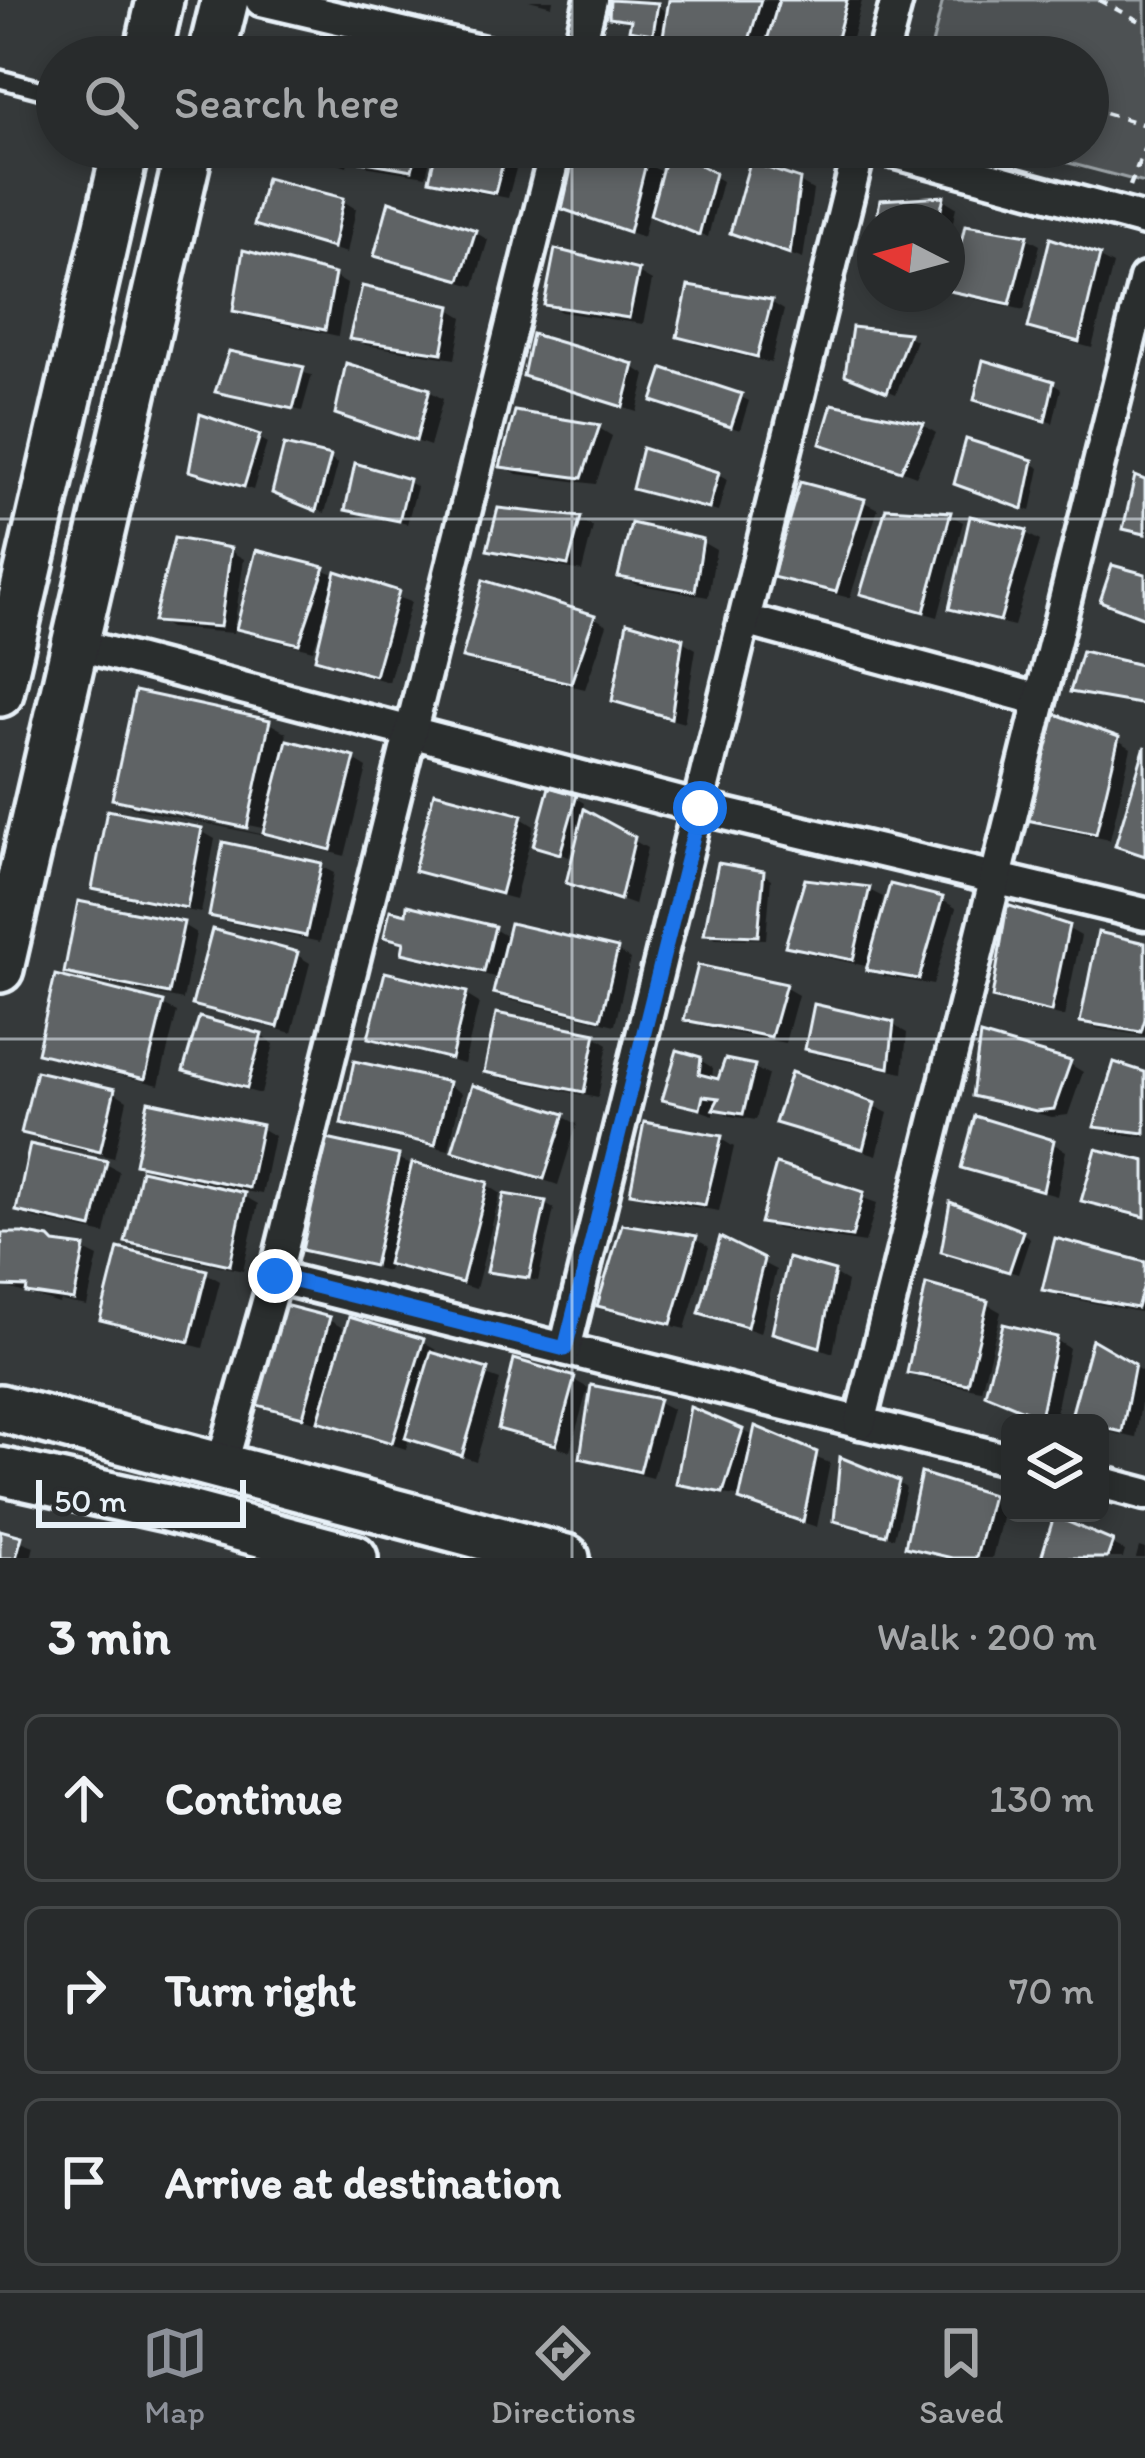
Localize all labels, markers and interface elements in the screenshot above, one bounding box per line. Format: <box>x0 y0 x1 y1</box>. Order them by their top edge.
search box <box>36 36 1109 168</box>
icon: search <box>78 69 144 135</box>
text: Search here <box>174 75 400 129</box>
north arrow <box>857 204 965 312</box>
route start <box>673 781 727 835</box>
route end <box>248 1249 302 1303</box>
map controls <box>1001 1414 1109 1522</box>
button: layers <box>1001 1414 1109 1522</box>
scale bar <box>36 1474 246 1527</box>
text: 50 m <box>54 1481 127 1520</box>
text: 3 min <box>48 1606 170 1667</box>
text: Walk · 200 m <box>877 1613 1097 1660</box>
icon: ahead <box>51 1765 117 1831</box>
text: Continue <box>165 1771 343 1825</box>
text: 130 m <box>989 1775 1094 1822</box>
icon: right <box>51 1957 117 2023</box>
text: Turn right <box>165 1963 356 2017</box>
text: 70 m <box>1009 1967 1094 2014</box>
icon: arrive <box>51 2149 117 2215</box>
text: Arrive at destination <box>165 2155 561 2209</box>
tab: Map <box>142 2320 208 2431</box>
tab: Directions <box>491 2320 636 2431</box>
tab: Saved <box>919 2320 1003 2431</box>

